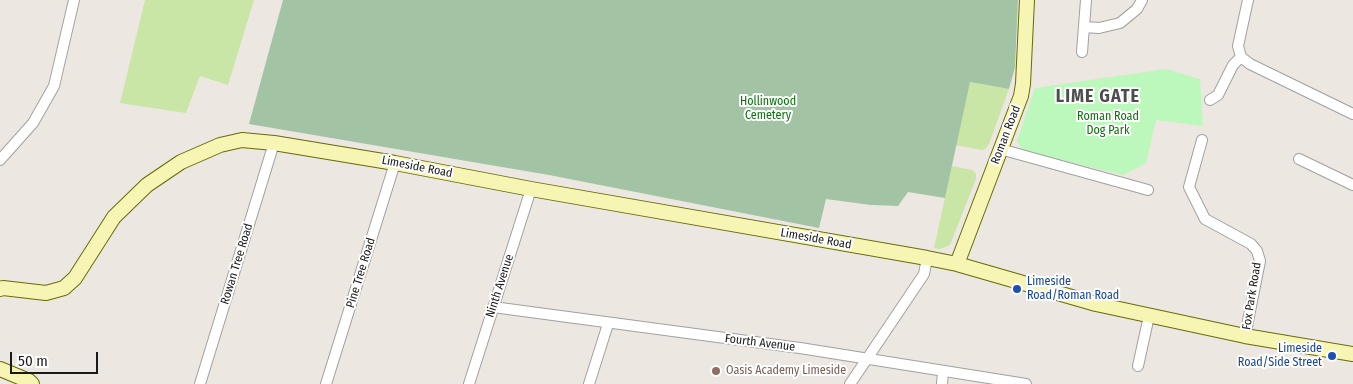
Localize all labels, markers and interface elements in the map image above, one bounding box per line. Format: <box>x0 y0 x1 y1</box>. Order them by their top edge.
district label: LIME GATE <box>1055 86 1141 108</box>
park label: Hollinwood Cemetery <box>740 95 796 123</box>
street label: Roman Road <box>988 104 1024 166</box>
park label: Roman Road Dog Park <box>1077 110 1139 138</box>
street label: Limeside Road <box>380 153 454 181</box>
street label: Rowan Tree Road <box>218 222 256 306</box>
street label: Limeside Road <box>779 226 853 252</box>
street label: Pine Tree Road <box>343 236 379 310</box>
street label: Ninth Avenue <box>483 253 517 319</box>
street label: Fox Park Road <box>1240 261 1264 331</box>
place label: Limeside Road/Roman Road <box>1027 275 1119 303</box>
marker: Limeside Road/Roman Road <box>1011 283 1023 295</box>
street label: Fourth Avenue <box>724 332 796 354</box>
scale bar <box>12 342 100 374</box>
place label: Limeside Road/Side Street <box>1238 342 1322 370</box>
marker: Limeside Road/Side Street <box>1326 350 1338 362</box>
text: 50 m <box>18 352 48 370</box>
place label: Oasis Academy Limeside <box>726 364 846 378</box>
marker: Oasis Academy Limeside <box>710 365 722 377</box>

